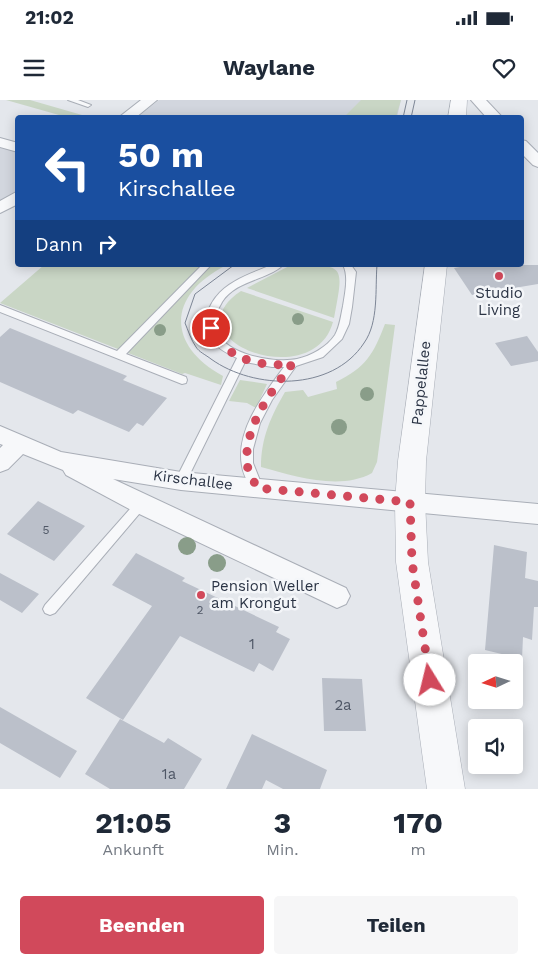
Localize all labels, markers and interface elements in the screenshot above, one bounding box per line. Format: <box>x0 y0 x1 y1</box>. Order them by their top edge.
text: 21:02 <box>25 6 74 29</box>
icon: menu <box>20 54 48 82</box>
icon: heart <box>490 54 518 82</box>
text: Waylane <box>223 55 315 80</box>
text: 50 m <box>118 134 204 176</box>
icon: left <box>35 135 100 200</box>
text: Kirschallee <box>118 176 236 201</box>
icon: right <box>93 230 121 258</box>
text: Dann <box>35 233 83 256</box>
marker: Studio Living <box>493 270 505 282</box>
place label: Studio Living <box>475 284 523 319</box>
pin <box>190 307 232 349</box>
icon: arrive <box>197 314 225 342</box>
street label: Pappelallee <box>408 340 434 426</box>
street label: Kirschallee <box>152 466 234 494</box>
house number: 5 <box>43 523 50 537</box>
place label: Pension Weller am Krongut <box>211 577 319 612</box>
marker: Pension Weller am Krongut <box>195 589 207 601</box>
house number: 2 <box>197 603 204 617</box>
house number: 1 <box>249 635 255 653</box>
position arrow <box>403 653 455 705</box>
north arrow <box>468 654 522 709</box>
map controls <box>468 654 523 774</box>
house number: 2a <box>334 696 352 714</box>
button: sound <box>468 719 523 774</box>
house number: 1a <box>162 765 177 783</box>
text: 21:05 <box>95 805 171 840</box>
text: 3 <box>273 805 291 840</box>
text: 170 <box>393 805 443 840</box>
text: Ankunft <box>102 840 164 859</box>
text: Min. <box>266 840 298 859</box>
text: m <box>411 840 426 859</box>
button: Beenden <box>20 896 264 954</box>
button: Teilen <box>274 896 518 954</box>

